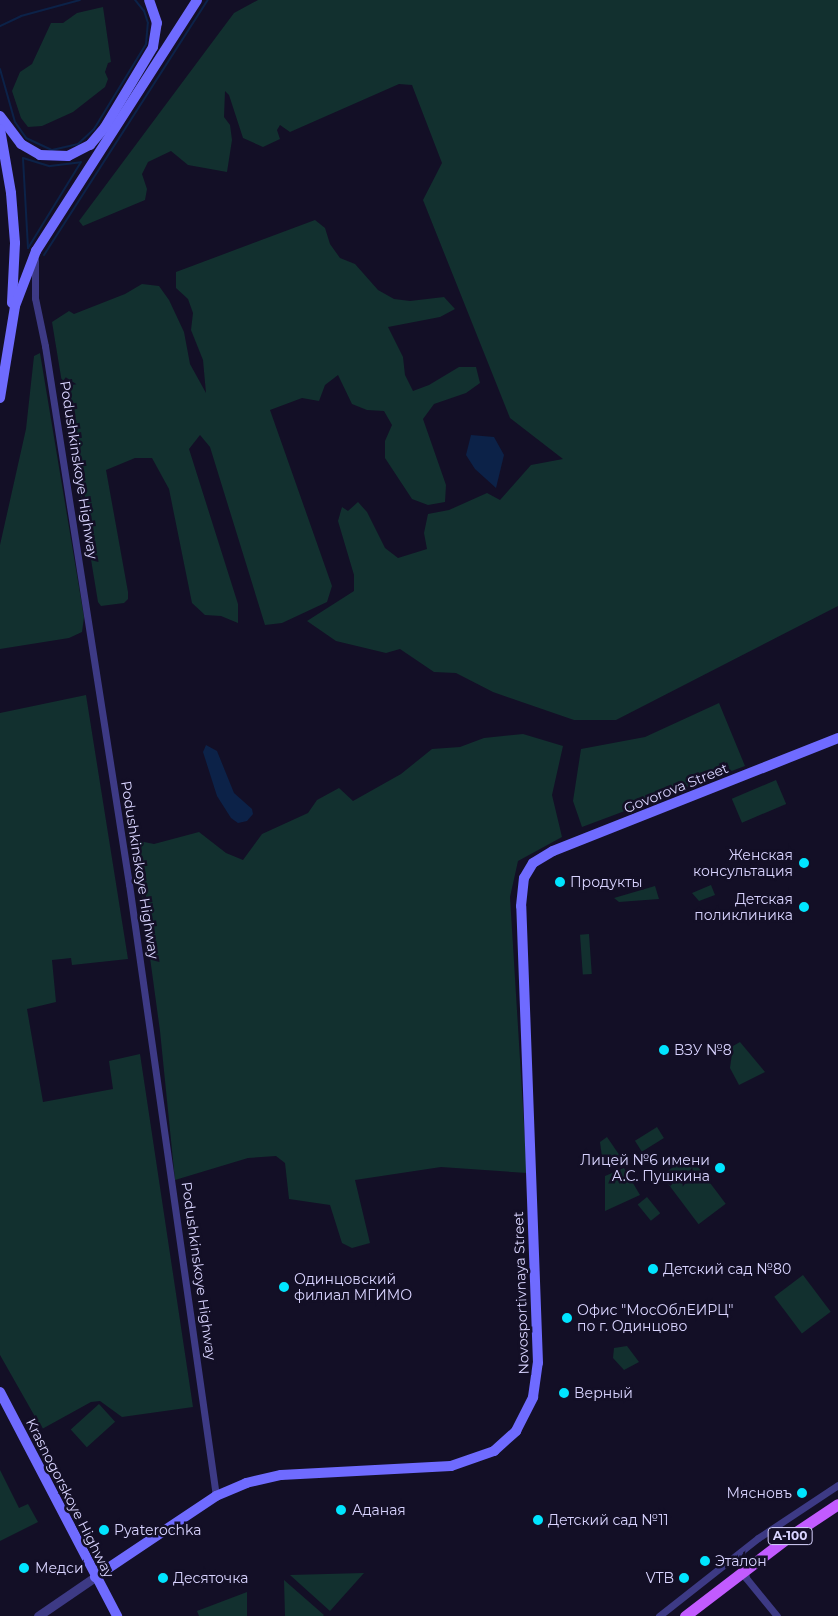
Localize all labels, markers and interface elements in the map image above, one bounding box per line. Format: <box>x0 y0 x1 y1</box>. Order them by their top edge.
street label: Podushkinskoye Highway <box>57 380 101 560</box>
street label: Govorova Street <box>621 759 731 817</box>
street label: Podushkinskoye Highway <box>118 780 162 960</box>
place label: Женская консультация <box>693 847 793 880</box>
marker: Женская консультация <box>797 856 811 870</box>
place label: Продукты <box>570 874 643 890</box>
marker: Продукты <box>554 876 566 888</box>
place label: Детская поликлиника <box>694 891 793 924</box>
marker: Детская поликлиника <box>797 900 811 914</box>
place label: ВЗУ №8 <box>674 1042 732 1058</box>
marker: ВЗУ №8 <box>658 1044 670 1056</box>
place label: Лицей №6 имени А.С. Пушкина <box>580 1152 710 1184</box>
marker: Лицей №6 имени А.С. Пушкина <box>714 1162 726 1174</box>
street label: Podushkinskoye Highway <box>178 1181 220 1361</box>
street label: Novosportivnaya Street <box>510 1211 532 1375</box>
place label: Детский сад №80 <box>663 1261 791 1277</box>
marker: Детский сад №80 <box>647 1263 659 1275</box>
place label: Одинцовский филиал МГИМО <box>294 1271 412 1304</box>
marker: Одинцовский филиал МГИМО <box>278 1281 290 1293</box>
place label: Офис "МосОблЕИРЦ" по г. Одинцово <box>577 1302 734 1334</box>
marker: Офис "МосОблЕИРЦ" по г. Одинцово <box>561 1312 573 1324</box>
place label: Верный <box>574 1385 633 1401</box>
marker: Верный <box>558 1387 570 1399</box>
street label: Krasnogorskoye Highway <box>22 1415 118 1581</box>
place label: Мясновъ <box>727 1485 792 1501</box>
marker: Мясновъ <box>796 1487 808 1499</box>
place label: Аданая <box>352 1502 406 1518</box>
marker: Аданая <box>334 1503 348 1517</box>
place label: Детский сад №11 <box>548 1512 669 1528</box>
marker: Детский сад №11 <box>532 1514 544 1526</box>
place label: Pyaterochka <box>114 1522 201 1538</box>
marker: Pyaterochka <box>98 1524 110 1536</box>
road number: А-100 <box>768 1526 812 1545</box>
place label: Эталон <box>715 1553 767 1569</box>
marker: Эталон <box>699 1555 711 1567</box>
place label: Медси <box>35 1560 84 1576</box>
marker: Медси <box>17 1561 31 1575</box>
place label: Десяточка <box>173 1570 248 1586</box>
place label: VTB <box>646 1570 674 1586</box>
marker: Десяточка <box>157 1572 169 1584</box>
marker: VTB <box>678 1572 690 1584</box>

